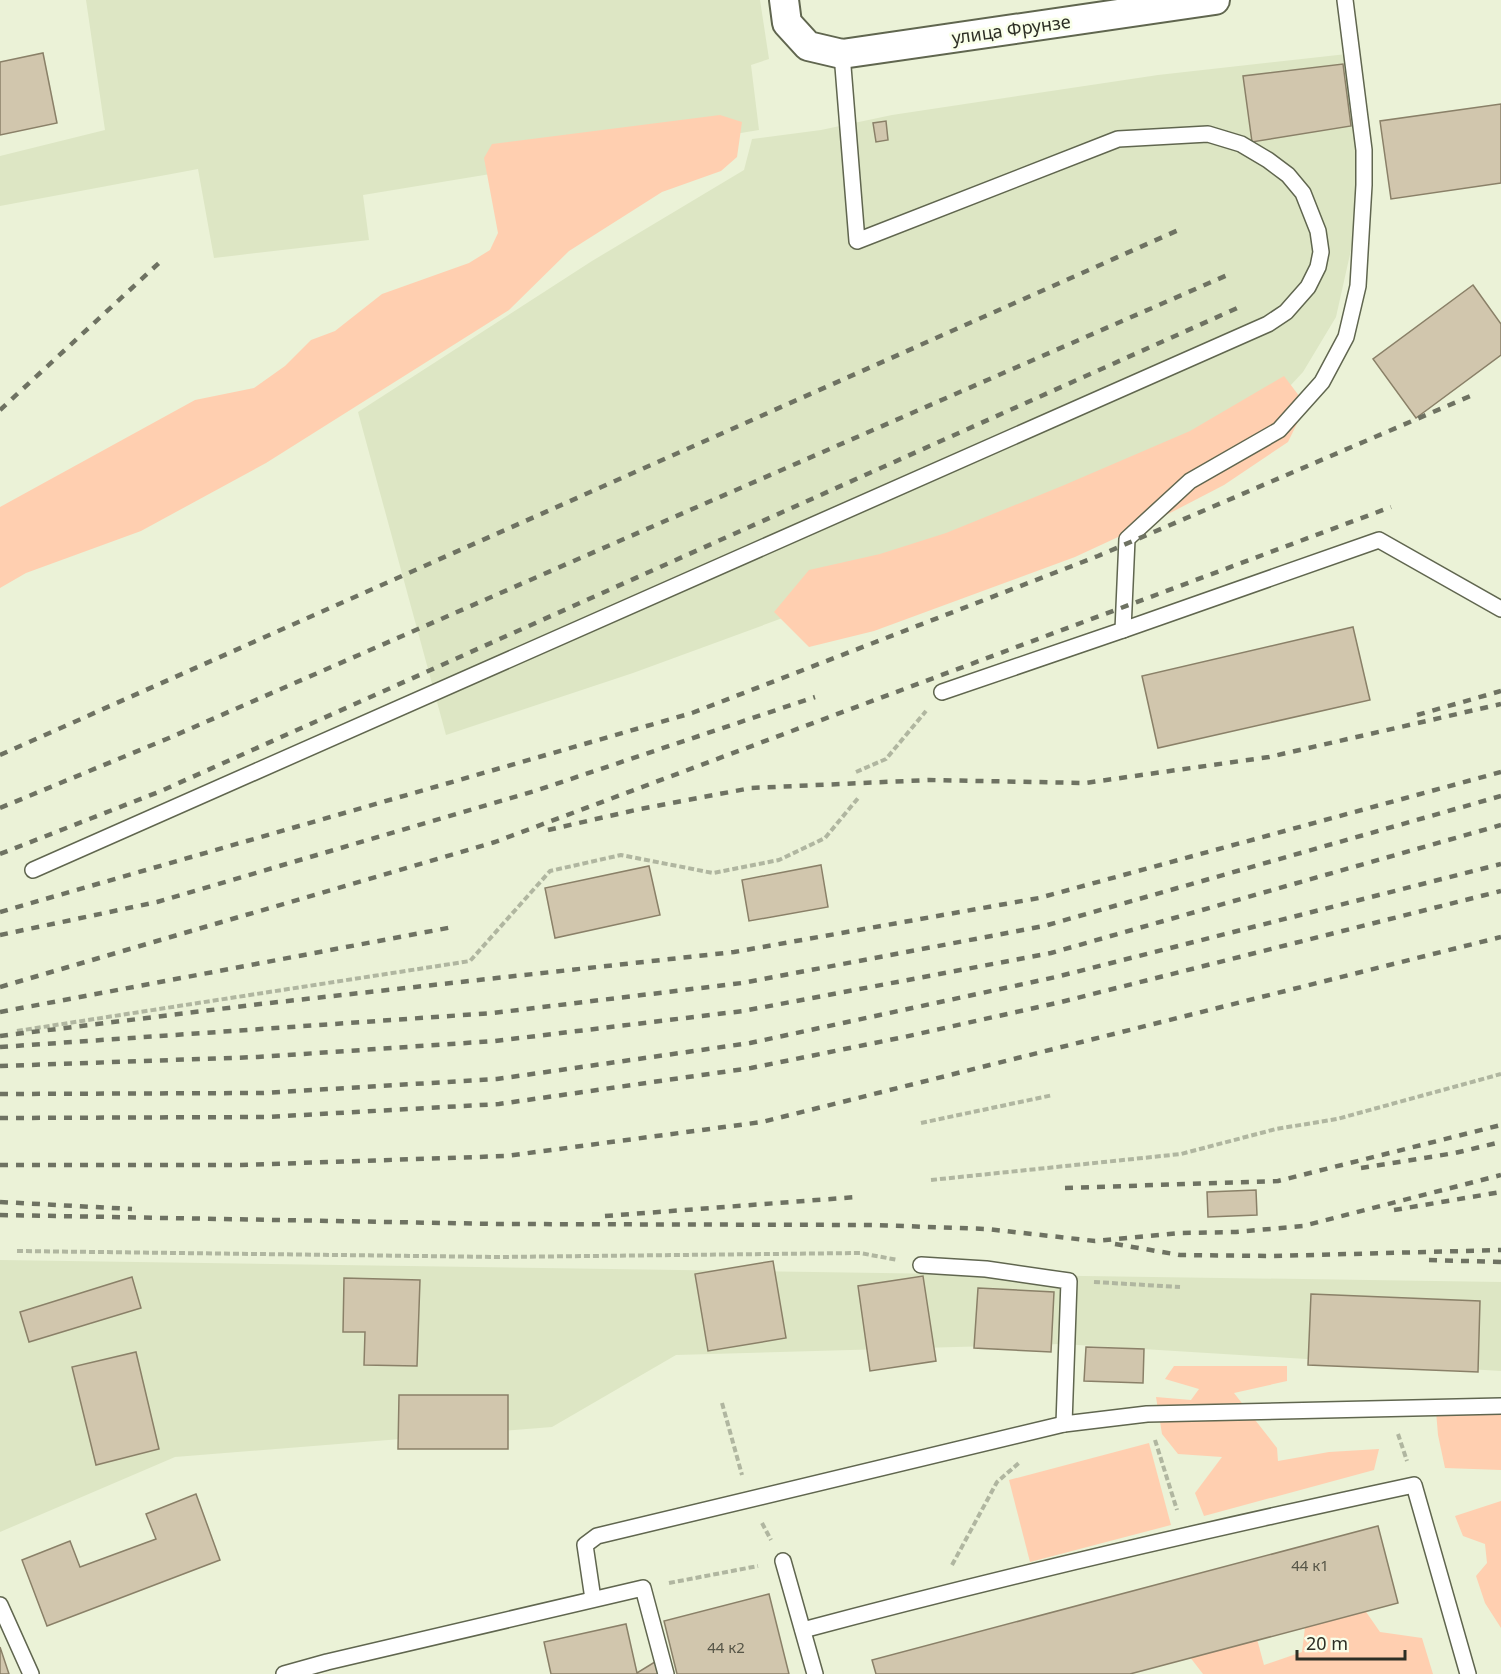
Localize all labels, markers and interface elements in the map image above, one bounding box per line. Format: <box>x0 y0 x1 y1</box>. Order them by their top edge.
street label: улица Фрунзе <box>950 9 1072 49</box>
house number: 44 к1 <box>1291 1555 1329 1575</box>
scale bar <box>1297 1623 1405 1661</box>
text: 20 m <box>1306 1631 1348 1655</box>
house number: 44 к2 <box>707 1637 745 1657</box>

